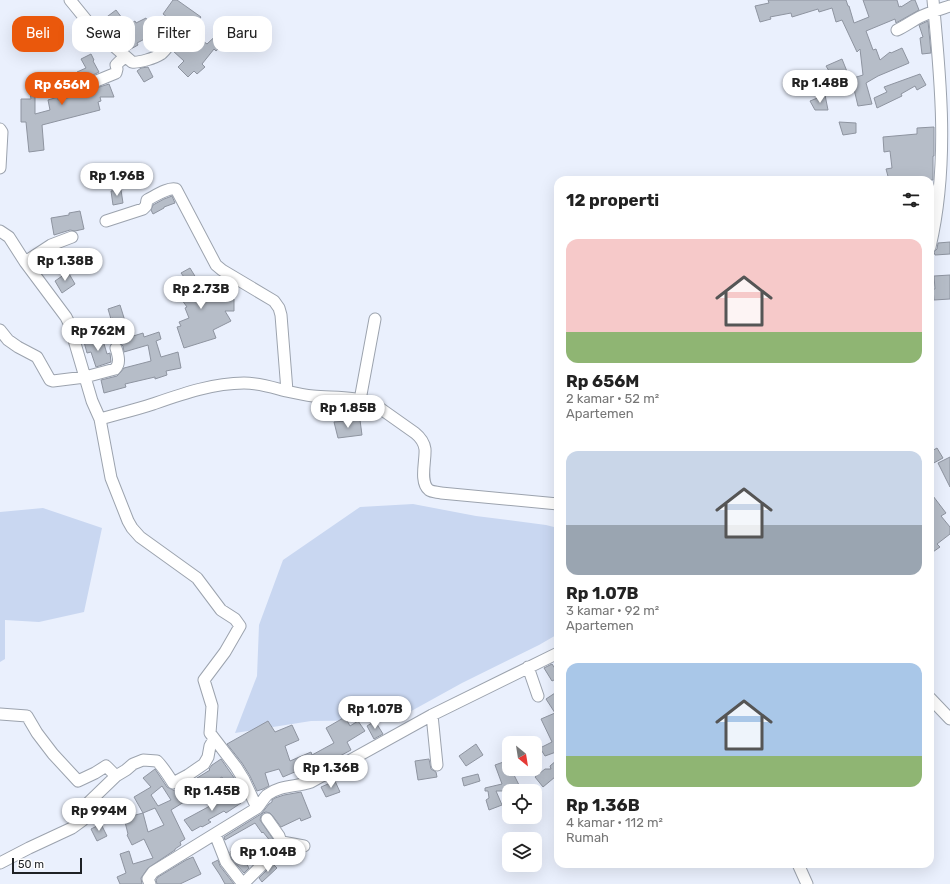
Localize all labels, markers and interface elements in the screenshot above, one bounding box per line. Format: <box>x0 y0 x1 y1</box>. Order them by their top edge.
chip: Beli <box>12 16 64 52</box>
chip: Sewa <box>72 16 135 52</box>
chip: Filter <box>143 16 205 52</box>
chip: Baru <box>213 16 272 52</box>
pin: Rp 1.48B <box>779 70 861 104</box>
pin: Rp 656M <box>25 72 99 106</box>
text: Rp 1.48B <box>792 75 848 90</box>
text: Rp 656M <box>34 77 90 92</box>
pin: Rp 1.96B <box>76 163 158 197</box>
text: Rp 1.96B <box>89 168 145 183</box>
icon: filters <box>900 189 922 211</box>
text: 12 properti <box>566 190 659 210</box>
pin: Rp 1.38B <box>24 248 106 282</box>
text: Rp 1.38B <box>37 253 93 268</box>
icon: home <box>708 265 780 337</box>
pin: Rp 2.73B <box>160 276 242 310</box>
text: Rp 2.73B <box>173 281 229 296</box>
pin: Rp 762M <box>61 318 135 352</box>
text: Rp 762M <box>71 323 125 338</box>
text: Rp 656M <box>566 371 639 391</box>
text: 2 kamar · 52 m² <box>566 391 659 406</box>
pin: Rp 1.85B <box>307 395 389 429</box>
text: Rp 1.85B <box>320 400 376 415</box>
text: Apartemen <box>566 406 634 421</box>
icon: home <box>708 477 780 549</box>
text: Rp 1.07B <box>566 583 639 603</box>
text: 3 kamar · 92 m² <box>566 603 659 618</box>
text: Apartemen <box>566 618 634 633</box>
icon: home <box>708 689 780 761</box>
pin: Rp 1.07B <box>334 696 416 730</box>
text: Rp 1.07B <box>347 701 403 716</box>
north arrow <box>502 736 542 776</box>
map controls <box>502 736 542 872</box>
pin: Rp 1.36B <box>290 755 372 789</box>
text: Rp 1.36B <box>303 760 359 775</box>
pin: Rp 1.45B <box>171 778 253 812</box>
text: Rp 1.45B <box>184 783 240 798</box>
button: locate <box>502 784 542 824</box>
text: Rp 1.36B <box>566 795 640 815</box>
pin: Rp 994M <box>62 798 136 832</box>
text: Rp 994M <box>71 803 127 818</box>
text: 4 kamar · 112 m² <box>566 815 663 830</box>
text: Rumah <box>566 830 609 845</box>
button: layers <box>502 832 542 872</box>
pin: Rp 1.04B <box>227 839 309 873</box>
text: Rp 1.04B <box>240 844 296 859</box>
scale bar <box>12 856 82 875</box>
text: 50 m <box>18 858 44 871</box>

